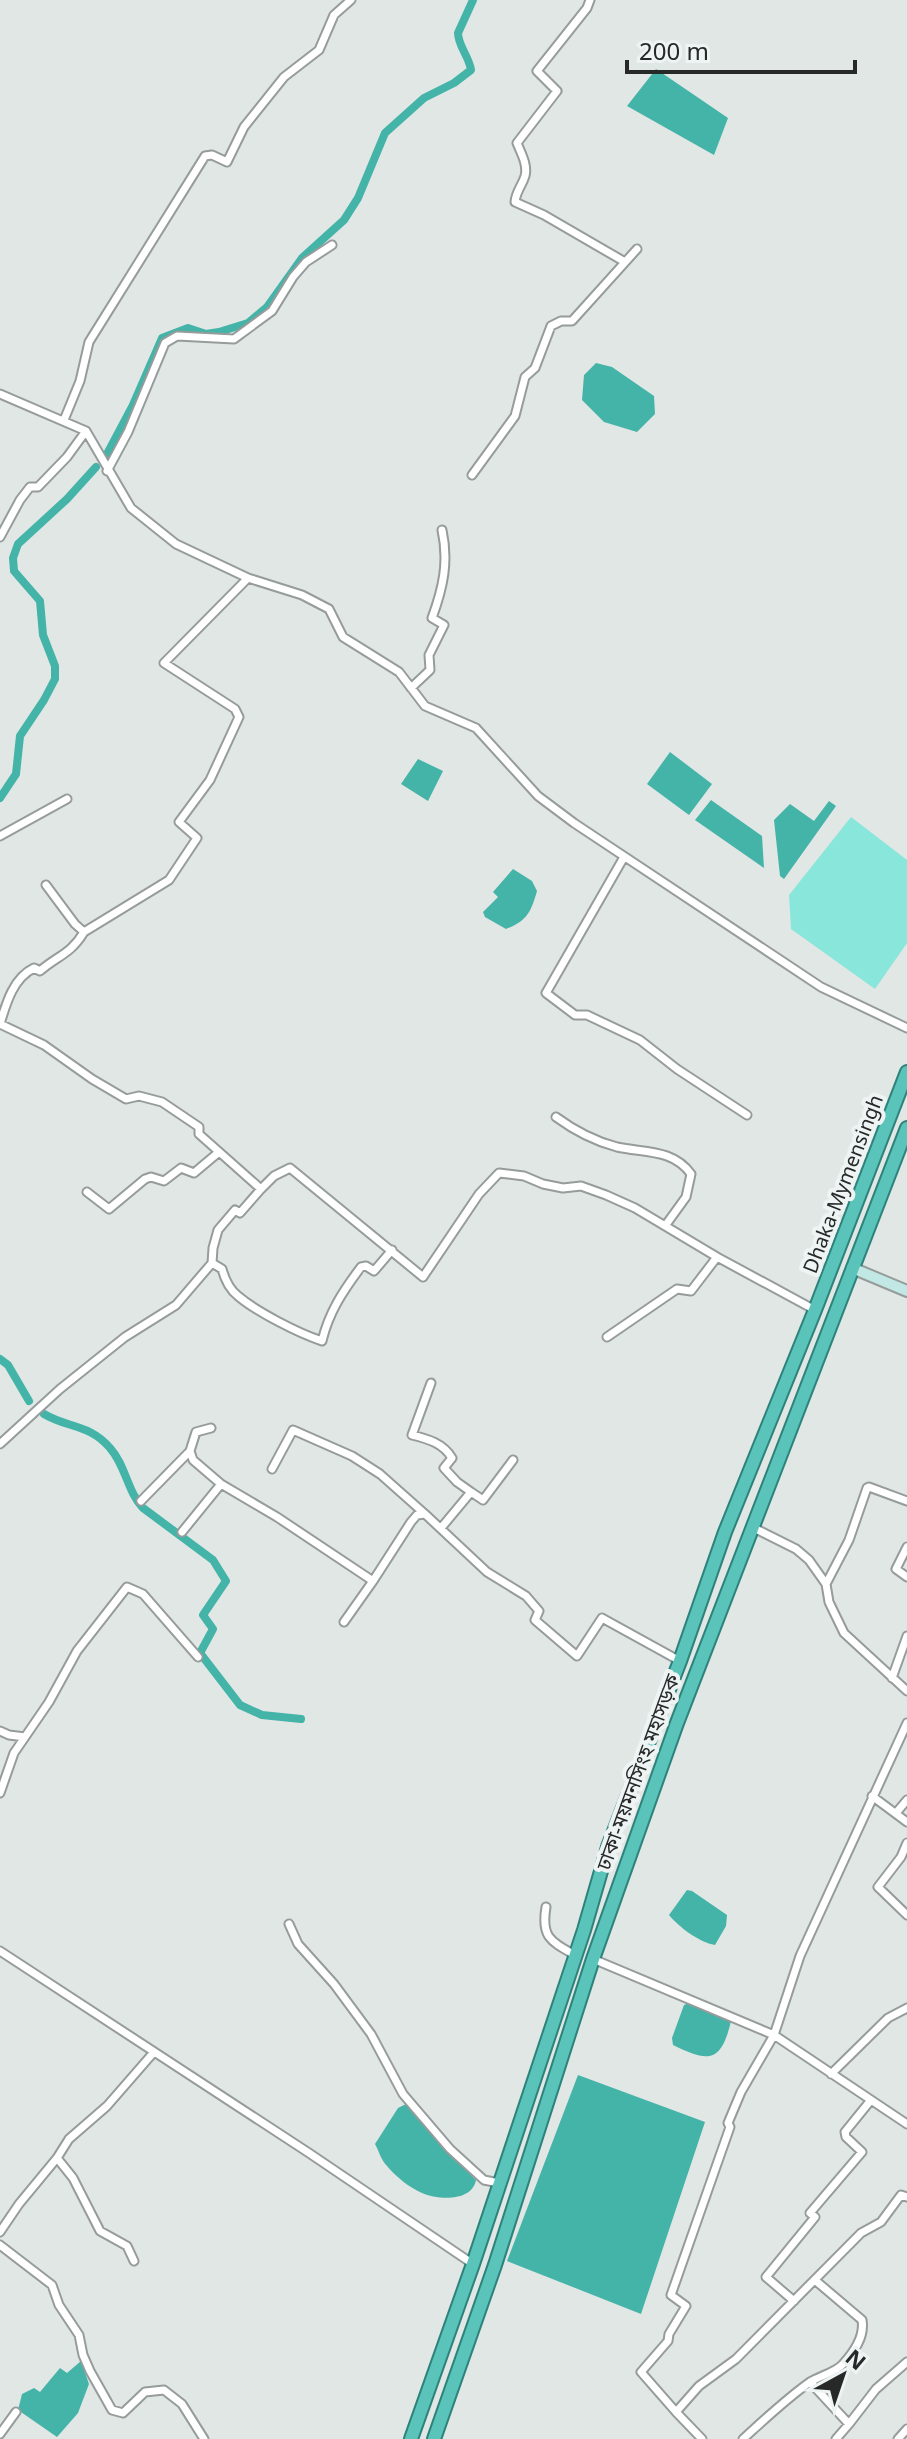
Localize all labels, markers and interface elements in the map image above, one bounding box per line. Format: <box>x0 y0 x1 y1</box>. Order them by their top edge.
scale bar <box>627 24 855 74</box>
text: 200 m <box>639 34 709 67</box>
street label: Dhaka-Mymensingh <box>796 1091 889 1277</box>
street label: ঢাকা-ময়মনসিংহ মহাসড়ক <box>589 1669 686 1875</box>
north arrow <box>803 2335 883 2415</box>
text: N <box>840 2342 873 2376</box>

